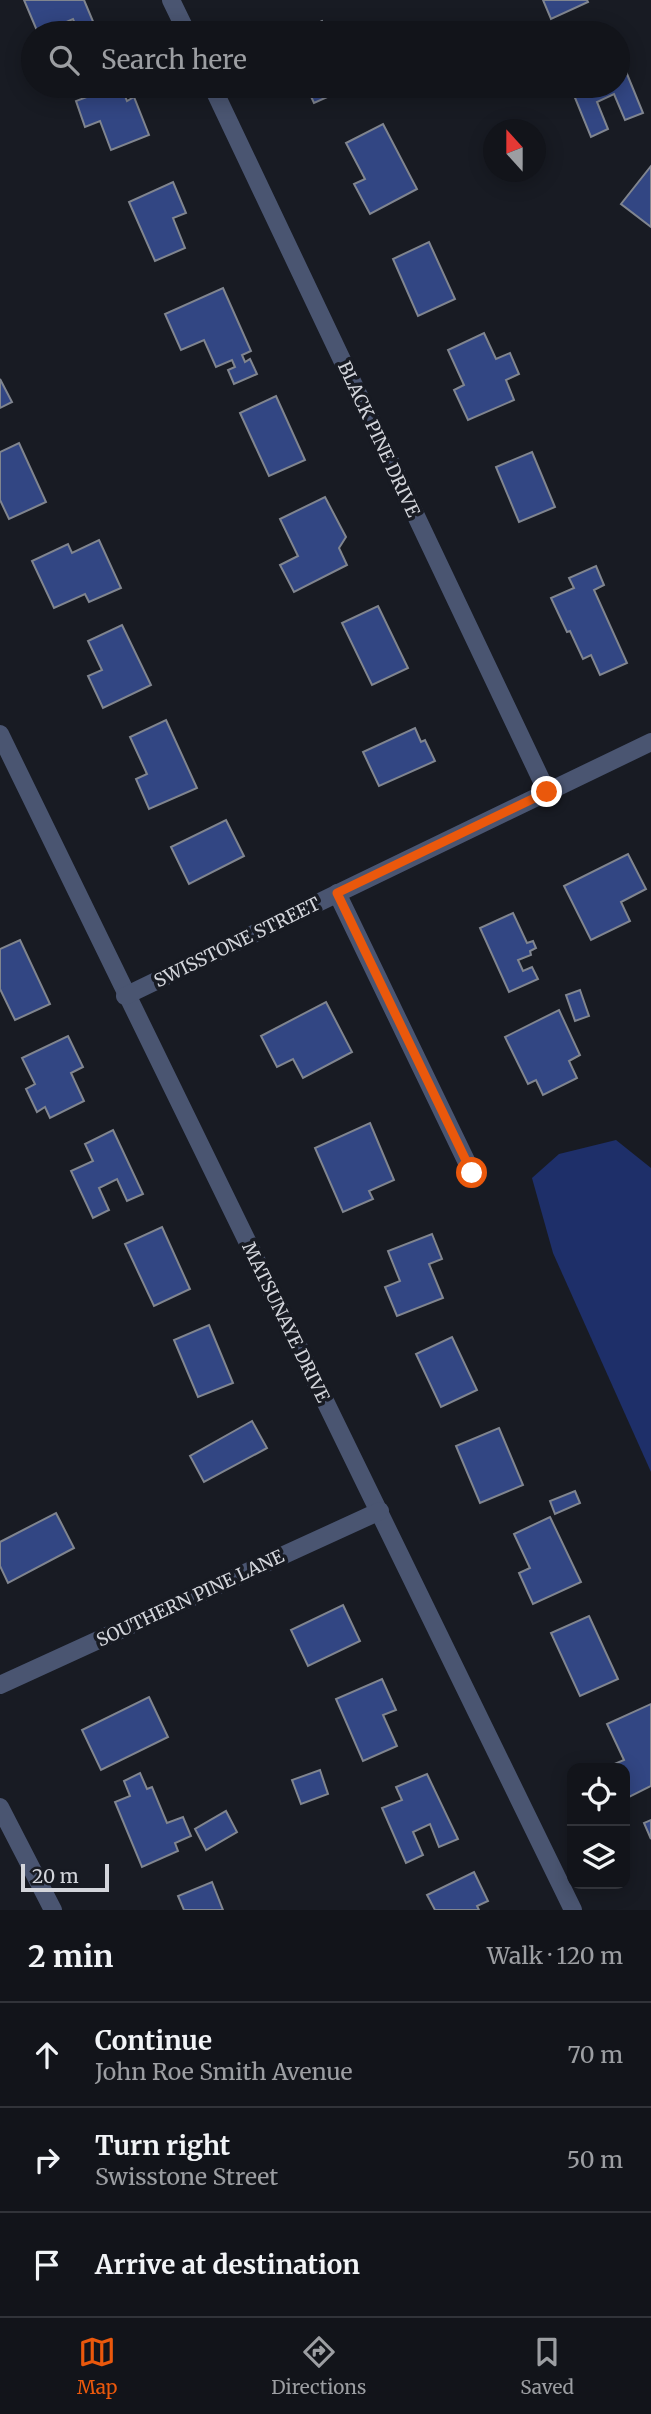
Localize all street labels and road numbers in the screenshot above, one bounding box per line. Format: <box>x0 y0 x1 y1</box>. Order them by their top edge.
street label: BLACK PINE DRIVE <box>333 358 425 521</box>
street label: SWISSTONE STREET <box>150 892 324 992</box>
street label: MATSUNAYE DRIVE <box>237 1238 335 1406</box>
street label: SOUTHERN PINE LANE <box>93 1544 288 1652</box>

